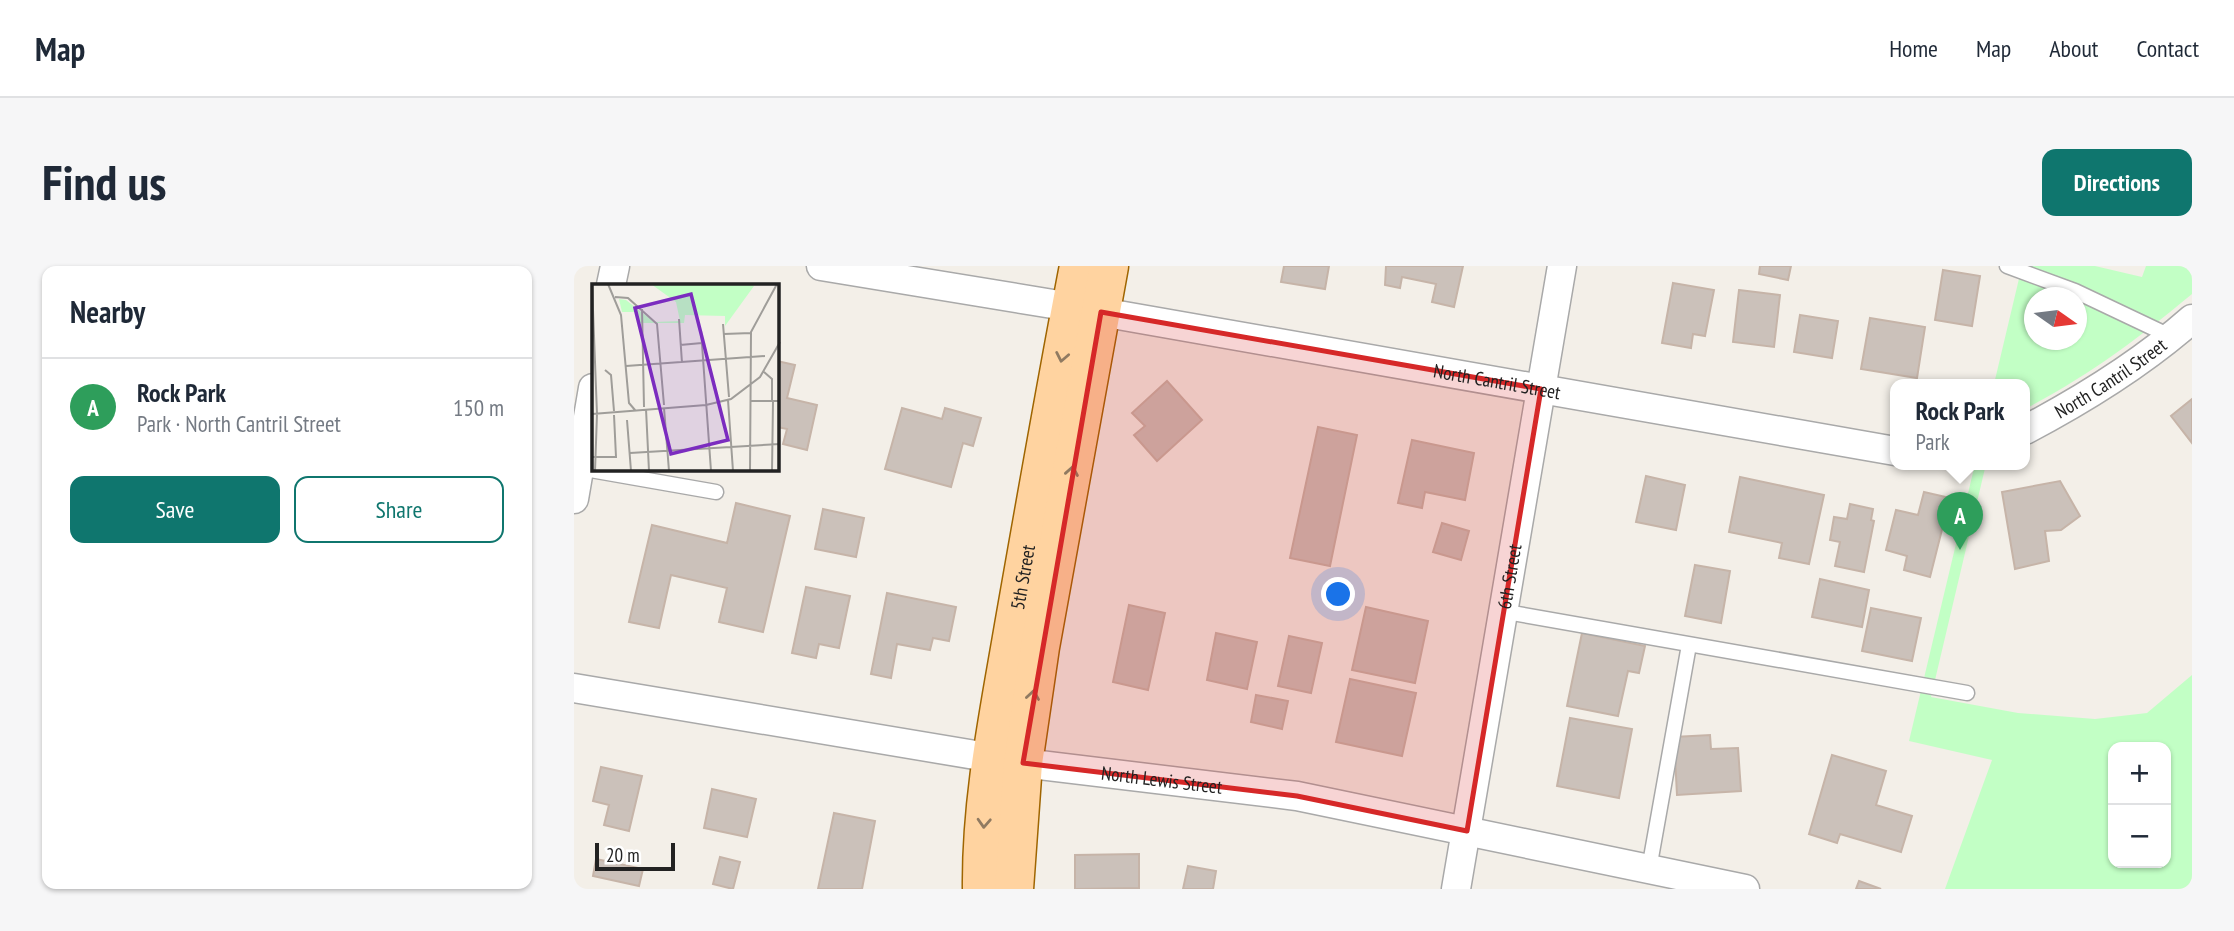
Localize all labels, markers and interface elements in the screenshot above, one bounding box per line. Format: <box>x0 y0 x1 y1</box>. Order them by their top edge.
text: Map <box>35 27 85 70</box>
text: Home <box>1889 33 1938 64</box>
text: Map <box>1976 33 2011 64</box>
text: About <box>2049 33 2098 64</box>
text: Contact <box>2136 33 2199 64</box>
button: Directions <box>2042 149 2192 216</box>
text: Find us <box>42 150 166 214</box>
inset map <box>592 284 779 471</box>
north arrow <box>2024 287 2087 350</box>
text: Nearby <box>70 292 145 331</box>
street label: North Cantril Street <box>2050 332 2172 423</box>
one-way arrow <box>1055 351 1070 363</box>
street label: North Cantril Street <box>1432 358 1563 404</box>
text: Rock Park <box>137 376 226 409</box>
popup <box>1890 379 2030 470</box>
text: A <box>87 393 99 422</box>
text: 150 m <box>453 393 504 422</box>
text: Rock Park <box>1916 394 2004 427</box>
text: Park · North Cantril Street <box>137 409 341 438</box>
text: Park <box>1916 427 1950 456</box>
one-way arrow <box>1064 465 1079 477</box>
button: Save <box>70 476 280 543</box>
button: Share <box>294 476 504 543</box>
pin: A <box>1937 492 1983 550</box>
street label: 6th Street <box>1492 541 1527 611</box>
street label: 5th Street <box>1005 542 1040 611</box>
your location <box>1321 577 1355 611</box>
one-way arrow <box>1025 689 1040 701</box>
map controls <box>2108 742 2171 868</box>
button: + <box>2108 742 2171 805</box>
street label: North Lewis Street <box>1100 761 1224 799</box>
button: − <box>2108 805 2171 868</box>
one-way arrow <box>977 818 992 829</box>
scale bar <box>595 840 676 872</box>
text: 20 m <box>606 843 640 867</box>

